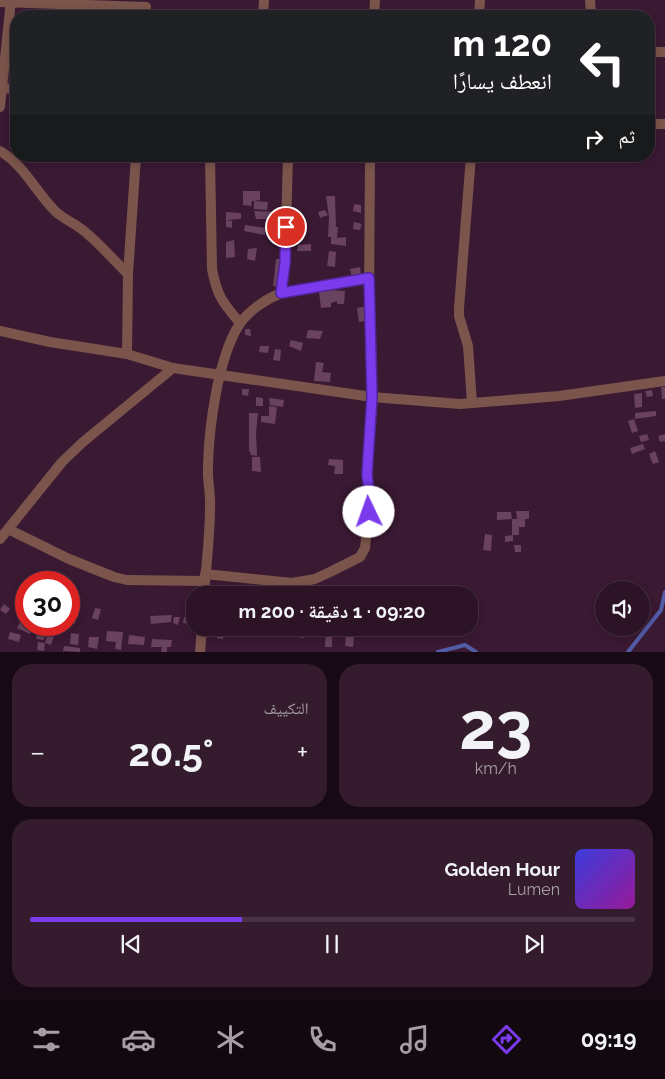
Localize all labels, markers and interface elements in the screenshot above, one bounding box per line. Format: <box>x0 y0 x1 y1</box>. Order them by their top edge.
text: 120 m <box>452 23 552 64</box>
icon: left <box>570 30 635 95</box>
text: انعطف يسارًا <box>453 68 552 94</box>
icon: right <box>580 125 608 153</box>
text: ثم <box>618 125 635 147</box>
pin <box>265 206 307 248</box>
icon: arrive <box>272 213 300 241</box>
position arrow <box>342 485 394 537</box>
speed limit sign: 30 <box>15 571 80 636</box>
map controls <box>595 581 650 636</box>
button: sound <box>595 581 650 636</box>
text: 09:20 · 1 دقيقة · 200 m <box>239 600 425 622</box>
text: 23 <box>459 688 532 764</box>
text: التكييف <box>264 699 309 718</box>
text: 20.5° <box>128 730 214 775</box>
text: − <box>30 736 45 769</box>
text: + <box>297 736 308 769</box>
text: km/h <box>475 759 517 778</box>
text: Golden Hour <box>444 858 560 880</box>
text: Lumen <box>508 880 560 899</box>
icon: previous <box>117 930 145 958</box>
icon: pause <box>318 930 346 958</box>
icon: next <box>520 930 548 958</box>
icon: filters <box>29 1022 64 1057</box>
icon: car <box>121 1022 156 1057</box>
icon: climate <box>213 1022 248 1057</box>
icon: phone <box>305 1022 340 1057</box>
icon: music <box>397 1022 432 1057</box>
icon: directions <box>489 1022 524 1057</box>
text: 09:19 <box>581 1026 636 1052</box>

